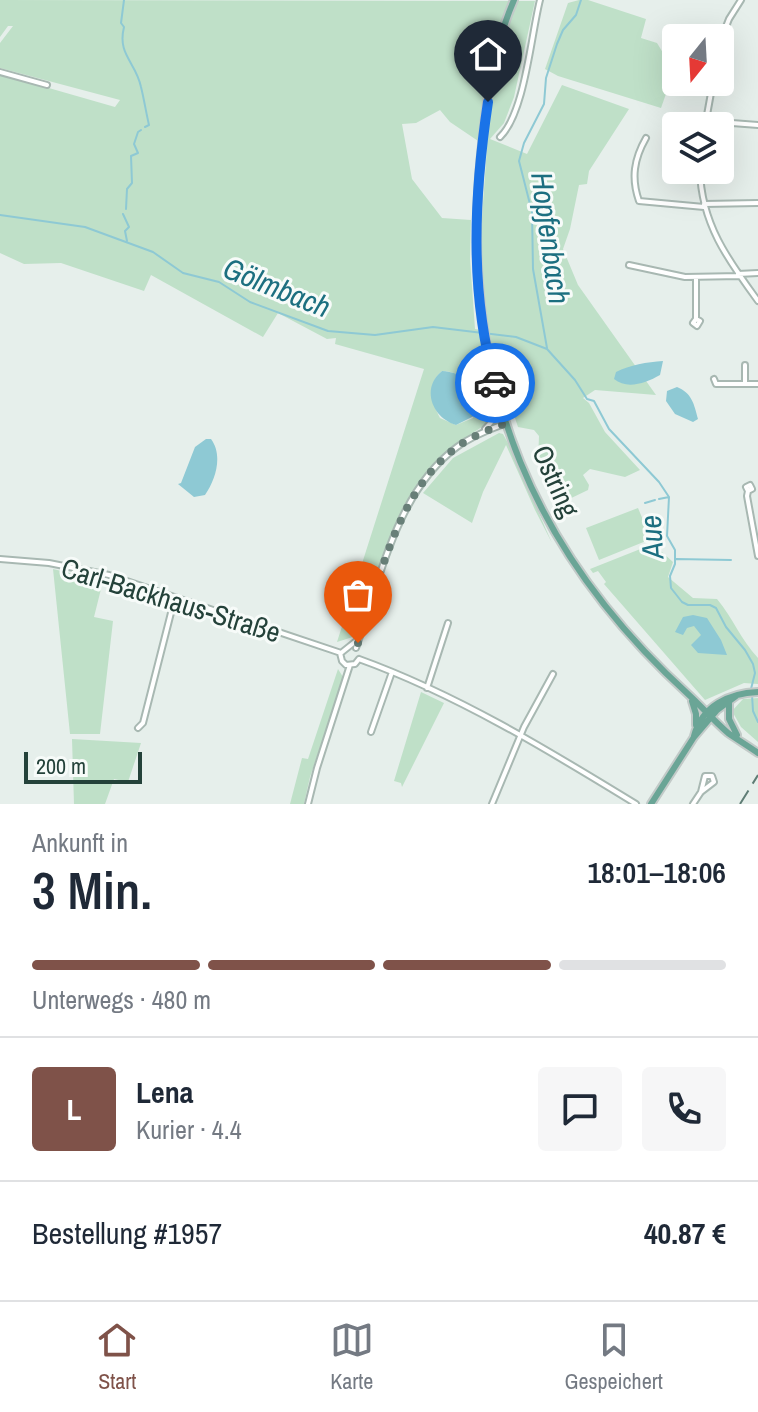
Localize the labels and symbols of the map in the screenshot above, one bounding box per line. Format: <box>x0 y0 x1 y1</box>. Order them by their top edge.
pin <box>454 20 522 102</box>
north arrow <box>662 24 734 96</box>
water label: Hopfenbach <box>522 170 580 306</box>
water label: Gölmbach <box>218 247 336 327</box>
courier <box>455 343 535 423</box>
street label: Ostring <box>523 439 589 523</box>
water label: Aue <box>630 514 673 562</box>
street label: Carl-Backhaus-Straße <box>57 549 285 651</box>
pin <box>324 561 392 643</box>
scale bar <box>24 748 142 784</box>

